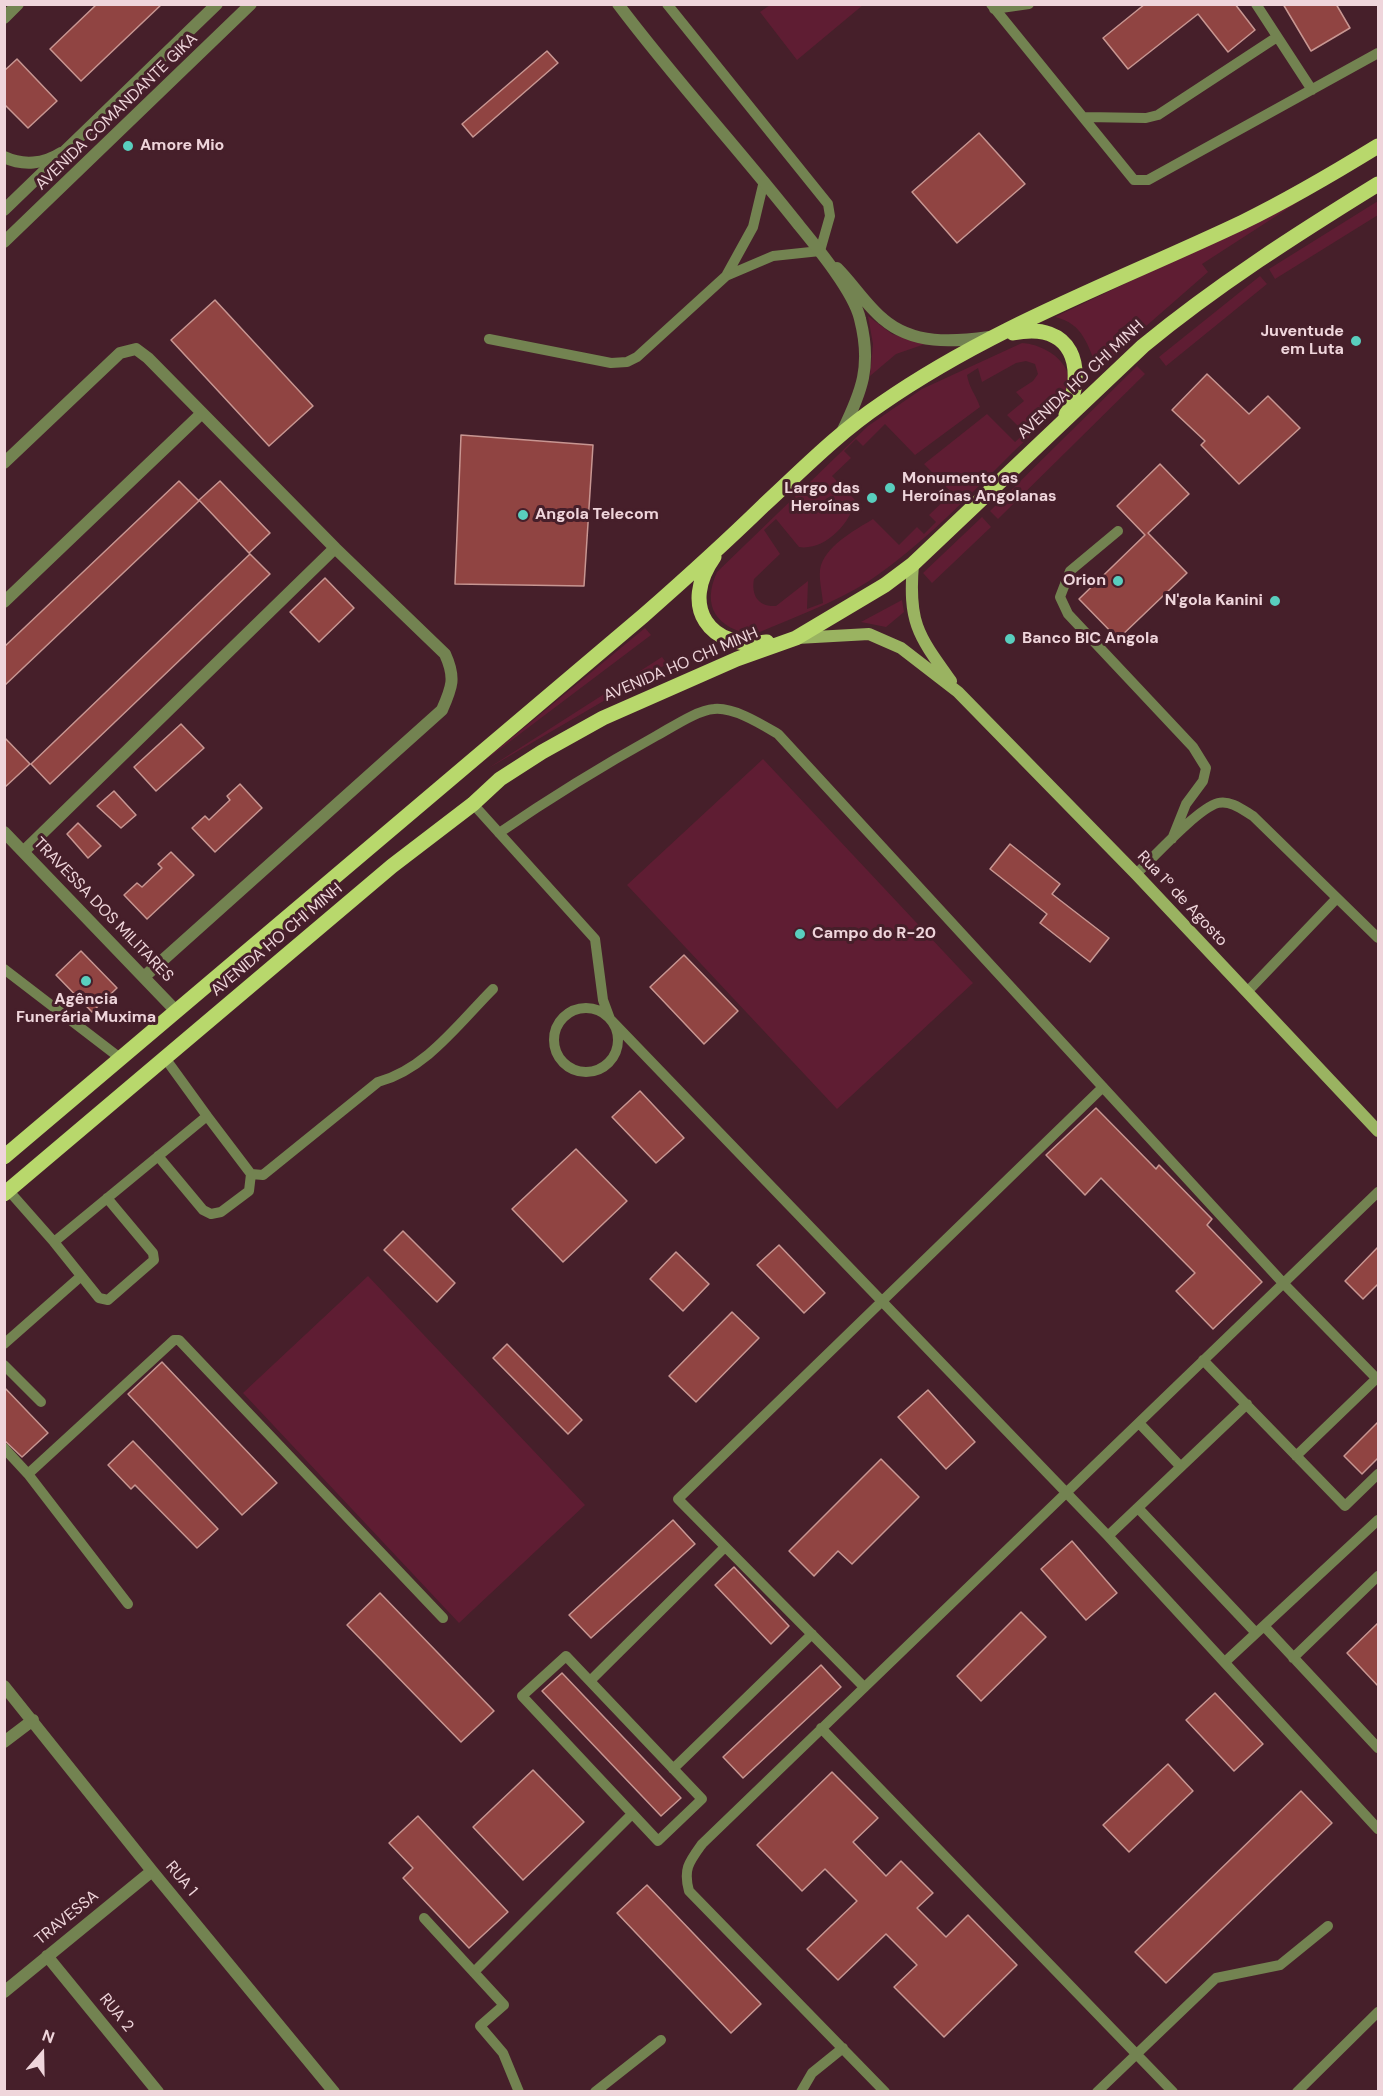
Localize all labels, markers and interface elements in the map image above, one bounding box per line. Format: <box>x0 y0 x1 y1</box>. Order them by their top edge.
street label: AVENIDA COMANDANTE GIKA <box>32 29 202 195</box>
place label: Amore Mio <box>140 136 224 156</box>
marker: Amore Mio <box>121 139 135 153</box>
street label: AVENIDA HO CHI MINH <box>1014 316 1148 444</box>
place label: Juventude em Luta <box>1260 322 1344 360</box>
marker: Juventude em Luta <box>1349 334 1363 348</box>
place label: Monumento as Heroínas Angolanas <box>902 469 1057 507</box>
place label: Largo das Heroínas <box>784 479 860 517</box>
marker: Monumento as Heroínas Angolanas <box>883 481 897 495</box>
marker: Largo das Heroínas <box>865 491 879 505</box>
place label: Angola Telecom <box>535 505 659 525</box>
marker: Angola Telecom <box>516 508 530 522</box>
place label: Orion <box>1063 571 1106 591</box>
marker: Orion <box>1111 574 1125 588</box>
place label: N'gola Kanini <box>1165 591 1263 611</box>
marker: N'gola Kanini <box>1268 594 1282 608</box>
street label: AVENIDA HO CHI MINH <box>601 624 761 706</box>
place label: Banco BIC Angola <box>1022 629 1159 649</box>
marker: Banco BIC Angola <box>1003 632 1017 646</box>
street label: TRAVESSA DOS MILITARES <box>29 834 177 986</box>
street label: Rua 1º de Agosto <box>1133 847 1231 951</box>
street label: AVENIDA HO CHI MINH <box>207 879 347 1001</box>
place label: Campo do R-20 <box>812 924 936 944</box>
marker: Campo do R-20 <box>793 927 807 941</box>
marker: Agência Funerária Muxima <box>79 974 93 988</box>
place label: Agência Funerária Muxima <box>16 990 156 1028</box>
street label: RUA 1 <box>161 1858 201 1900</box>
street label: TRAVESSA <box>31 1886 103 1950</box>
street label: RUA 2 <box>95 1990 137 2036</box>
north arrow <box>12 2024 72 2084</box>
text: N <box>39 2025 57 2048</box>

